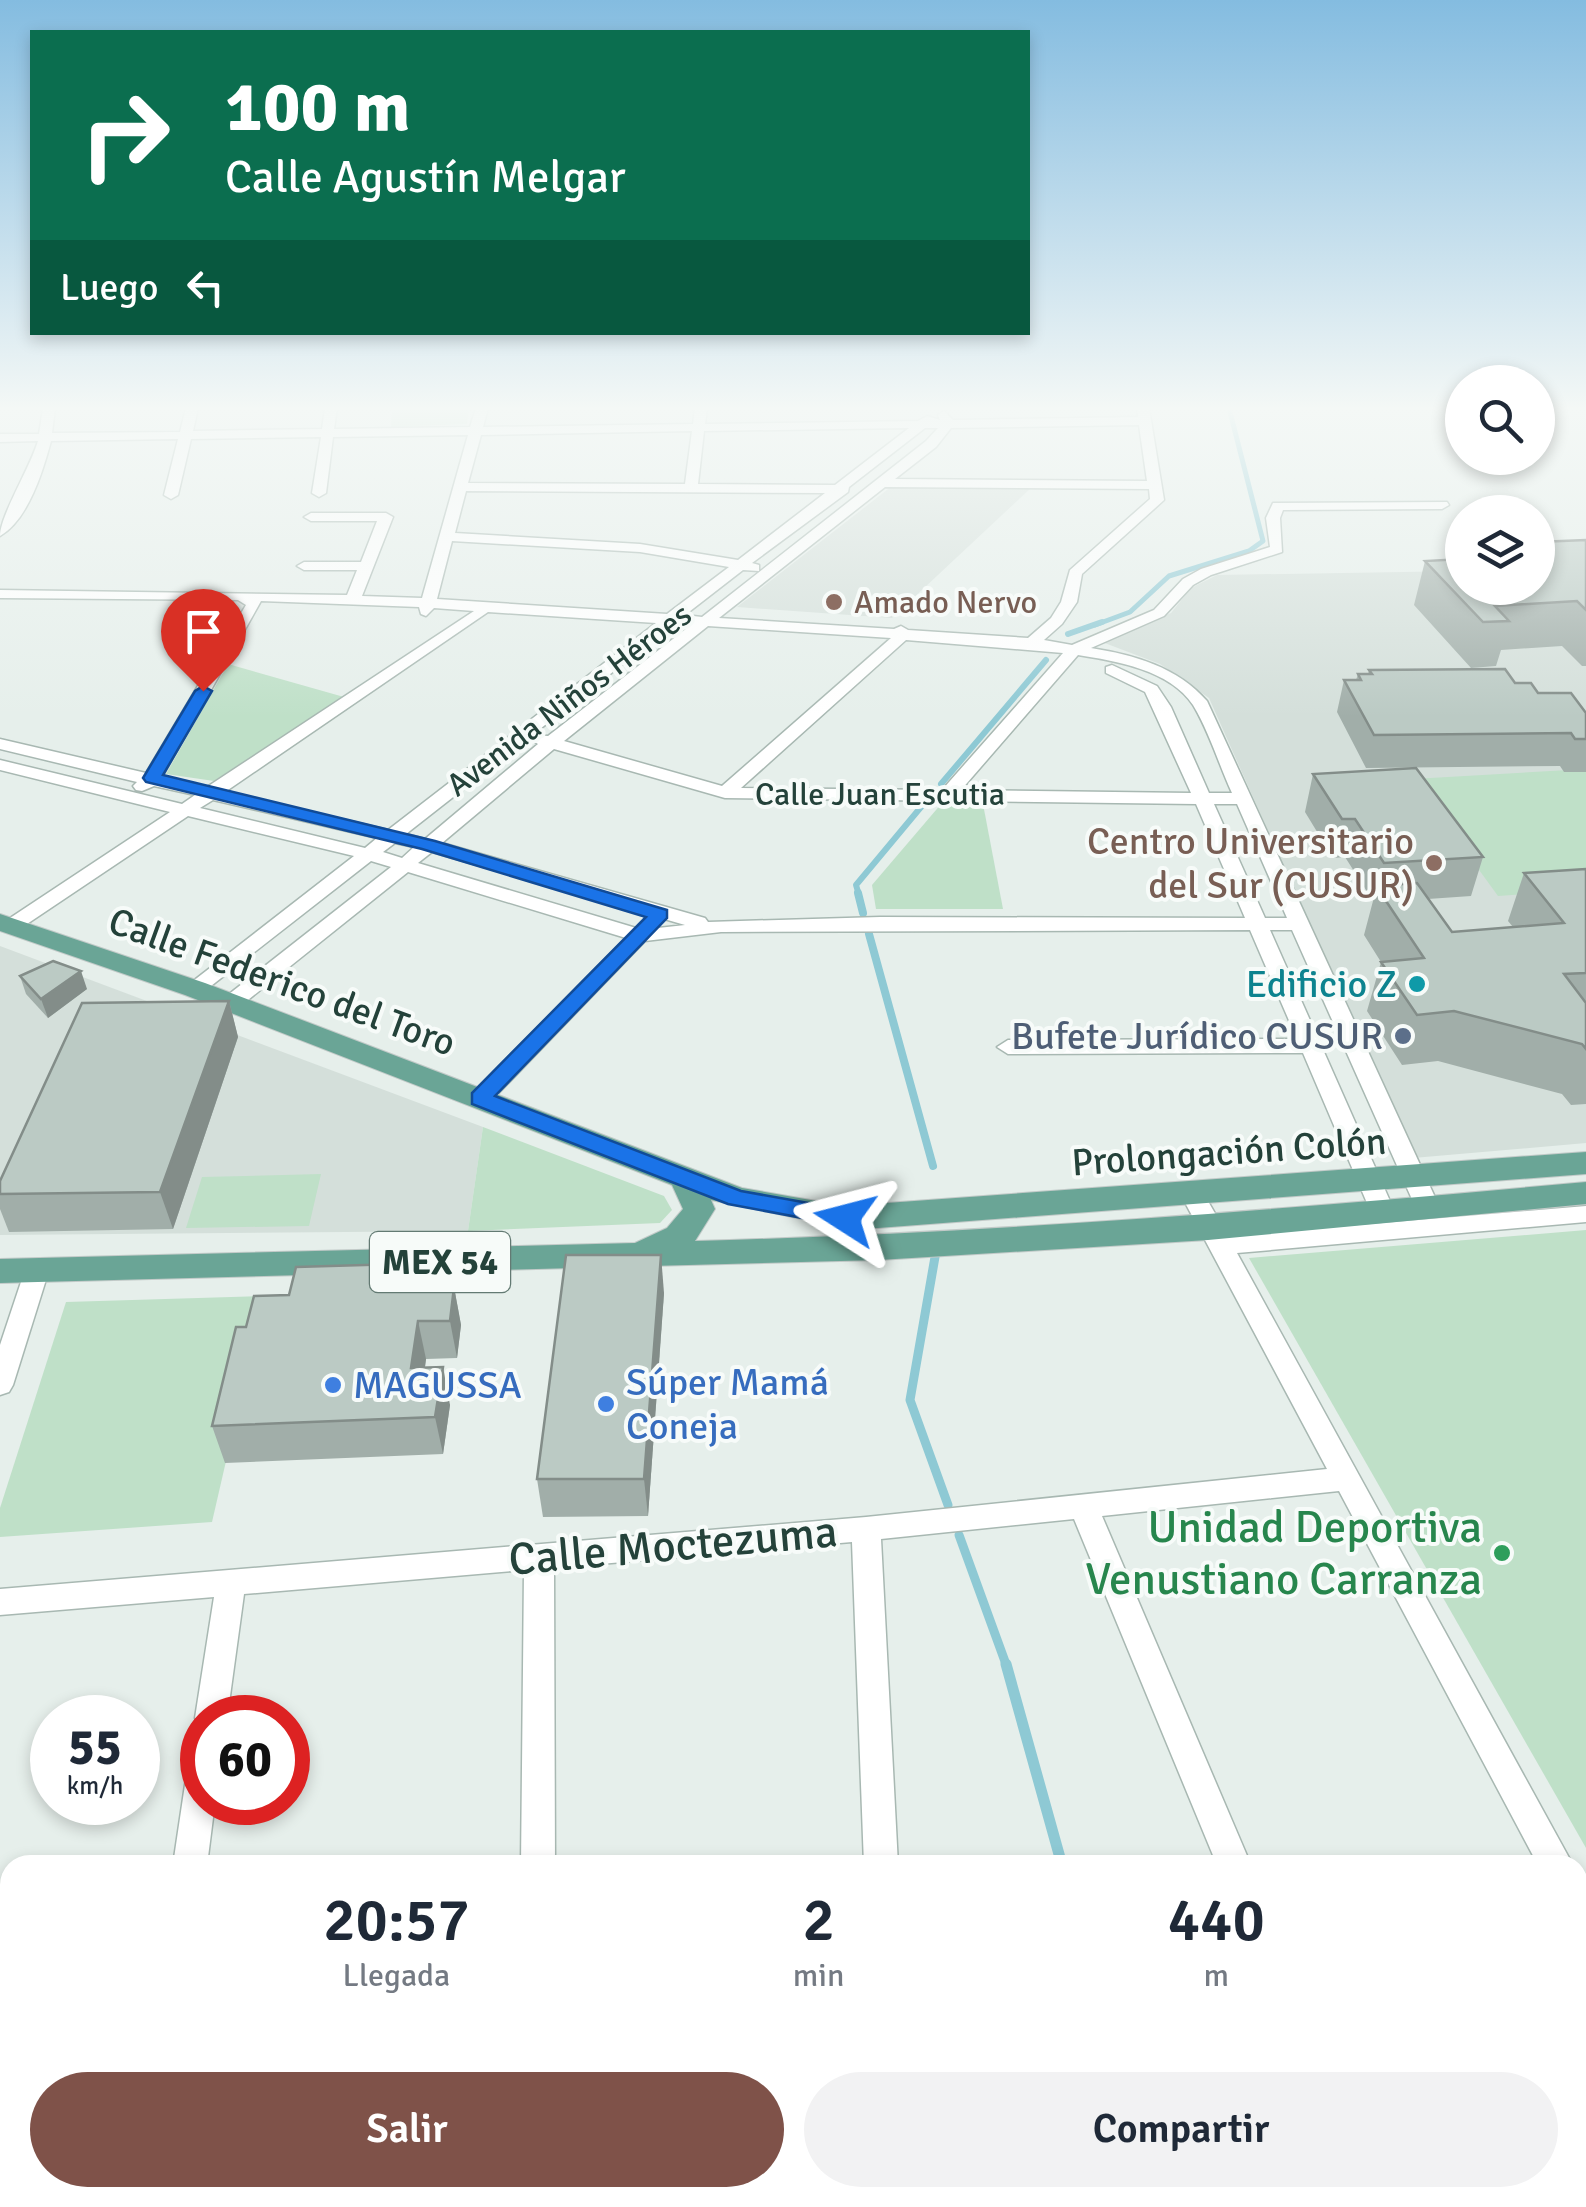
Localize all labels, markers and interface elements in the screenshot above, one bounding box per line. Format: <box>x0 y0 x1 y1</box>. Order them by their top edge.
text: 100 m <box>225 64 410 150</box>
icon: right <box>60 70 190 200</box>
text: Calle Agustín Melgar <box>225 150 626 205</box>
icon: left <box>178 260 233 315</box>
text: Luego <box>60 264 158 311</box>
map controls <box>1445 365 1555 605</box>
button: search <box>1445 365 1555 475</box>
button: layers <box>1445 495 1555 605</box>
place label: Amado Nervo <box>854 583 1037 622</box>
pin <box>161 589 246 692</box>
marker: Amado Nervo <box>823 591 845 613</box>
street label: Avenida Niños Héroes <box>439 595 699 805</box>
icon: arrive <box>176 604 231 659</box>
street label: Calle Juan Escutia <box>755 775 1005 814</box>
place label: Centro Universitario del Sur (CUSUR) <box>1087 818 1414 909</box>
marker: Centro Universitario del Sur (CUSUR) <box>1423 852 1445 874</box>
street label: Calle Federico del Toro <box>102 897 462 1067</box>
place label: Edificio Z <box>1246 961 1397 1008</box>
marker: Edificio Z <box>1406 973 1428 995</box>
place label: Bufete Jurídico CUSUR <box>1011 1013 1383 1060</box>
marker: Bufete Jurídico CUSUR <box>1392 1025 1414 1047</box>
street label: Prolongación Colón <box>1070 1118 1388 1186</box>
position arrow <box>793 1166 897 1270</box>
road number: MEX 54 <box>370 1232 510 1292</box>
place label: Súper Mamá Coneja <box>626 1359 829 1450</box>
place label: MAGUSSA <box>353 1362 522 1409</box>
marker: MAGUSSA <box>322 1374 344 1396</box>
marker: Súper Mamá Coneja <box>595 1393 617 1415</box>
place label: Unidad Deportiva Venustiano Carranza <box>1085 1500 1482 1607</box>
street label: Calle Moctezuma <box>506 1504 840 1588</box>
marker: Unidad Deportiva Venustiano Carranza <box>1491 1542 1513 1564</box>
speed limit sign: 60 <box>180 1695 310 1825</box>
text: 55 <box>68 1717 122 1779</box>
text: km/h <box>67 1770 123 1801</box>
text: 20:57 <box>323 1884 470 1958</box>
text: 2 <box>802 1884 835 1958</box>
text: 440 <box>1168 1884 1265 1958</box>
text: Llegada <box>343 1956 450 1995</box>
text: min <box>793 1956 844 1995</box>
text: m <box>1203 1956 1229 1995</box>
button: Salir <box>30 2072 784 2187</box>
button: Compartir <box>804 2072 1558 2187</box>

